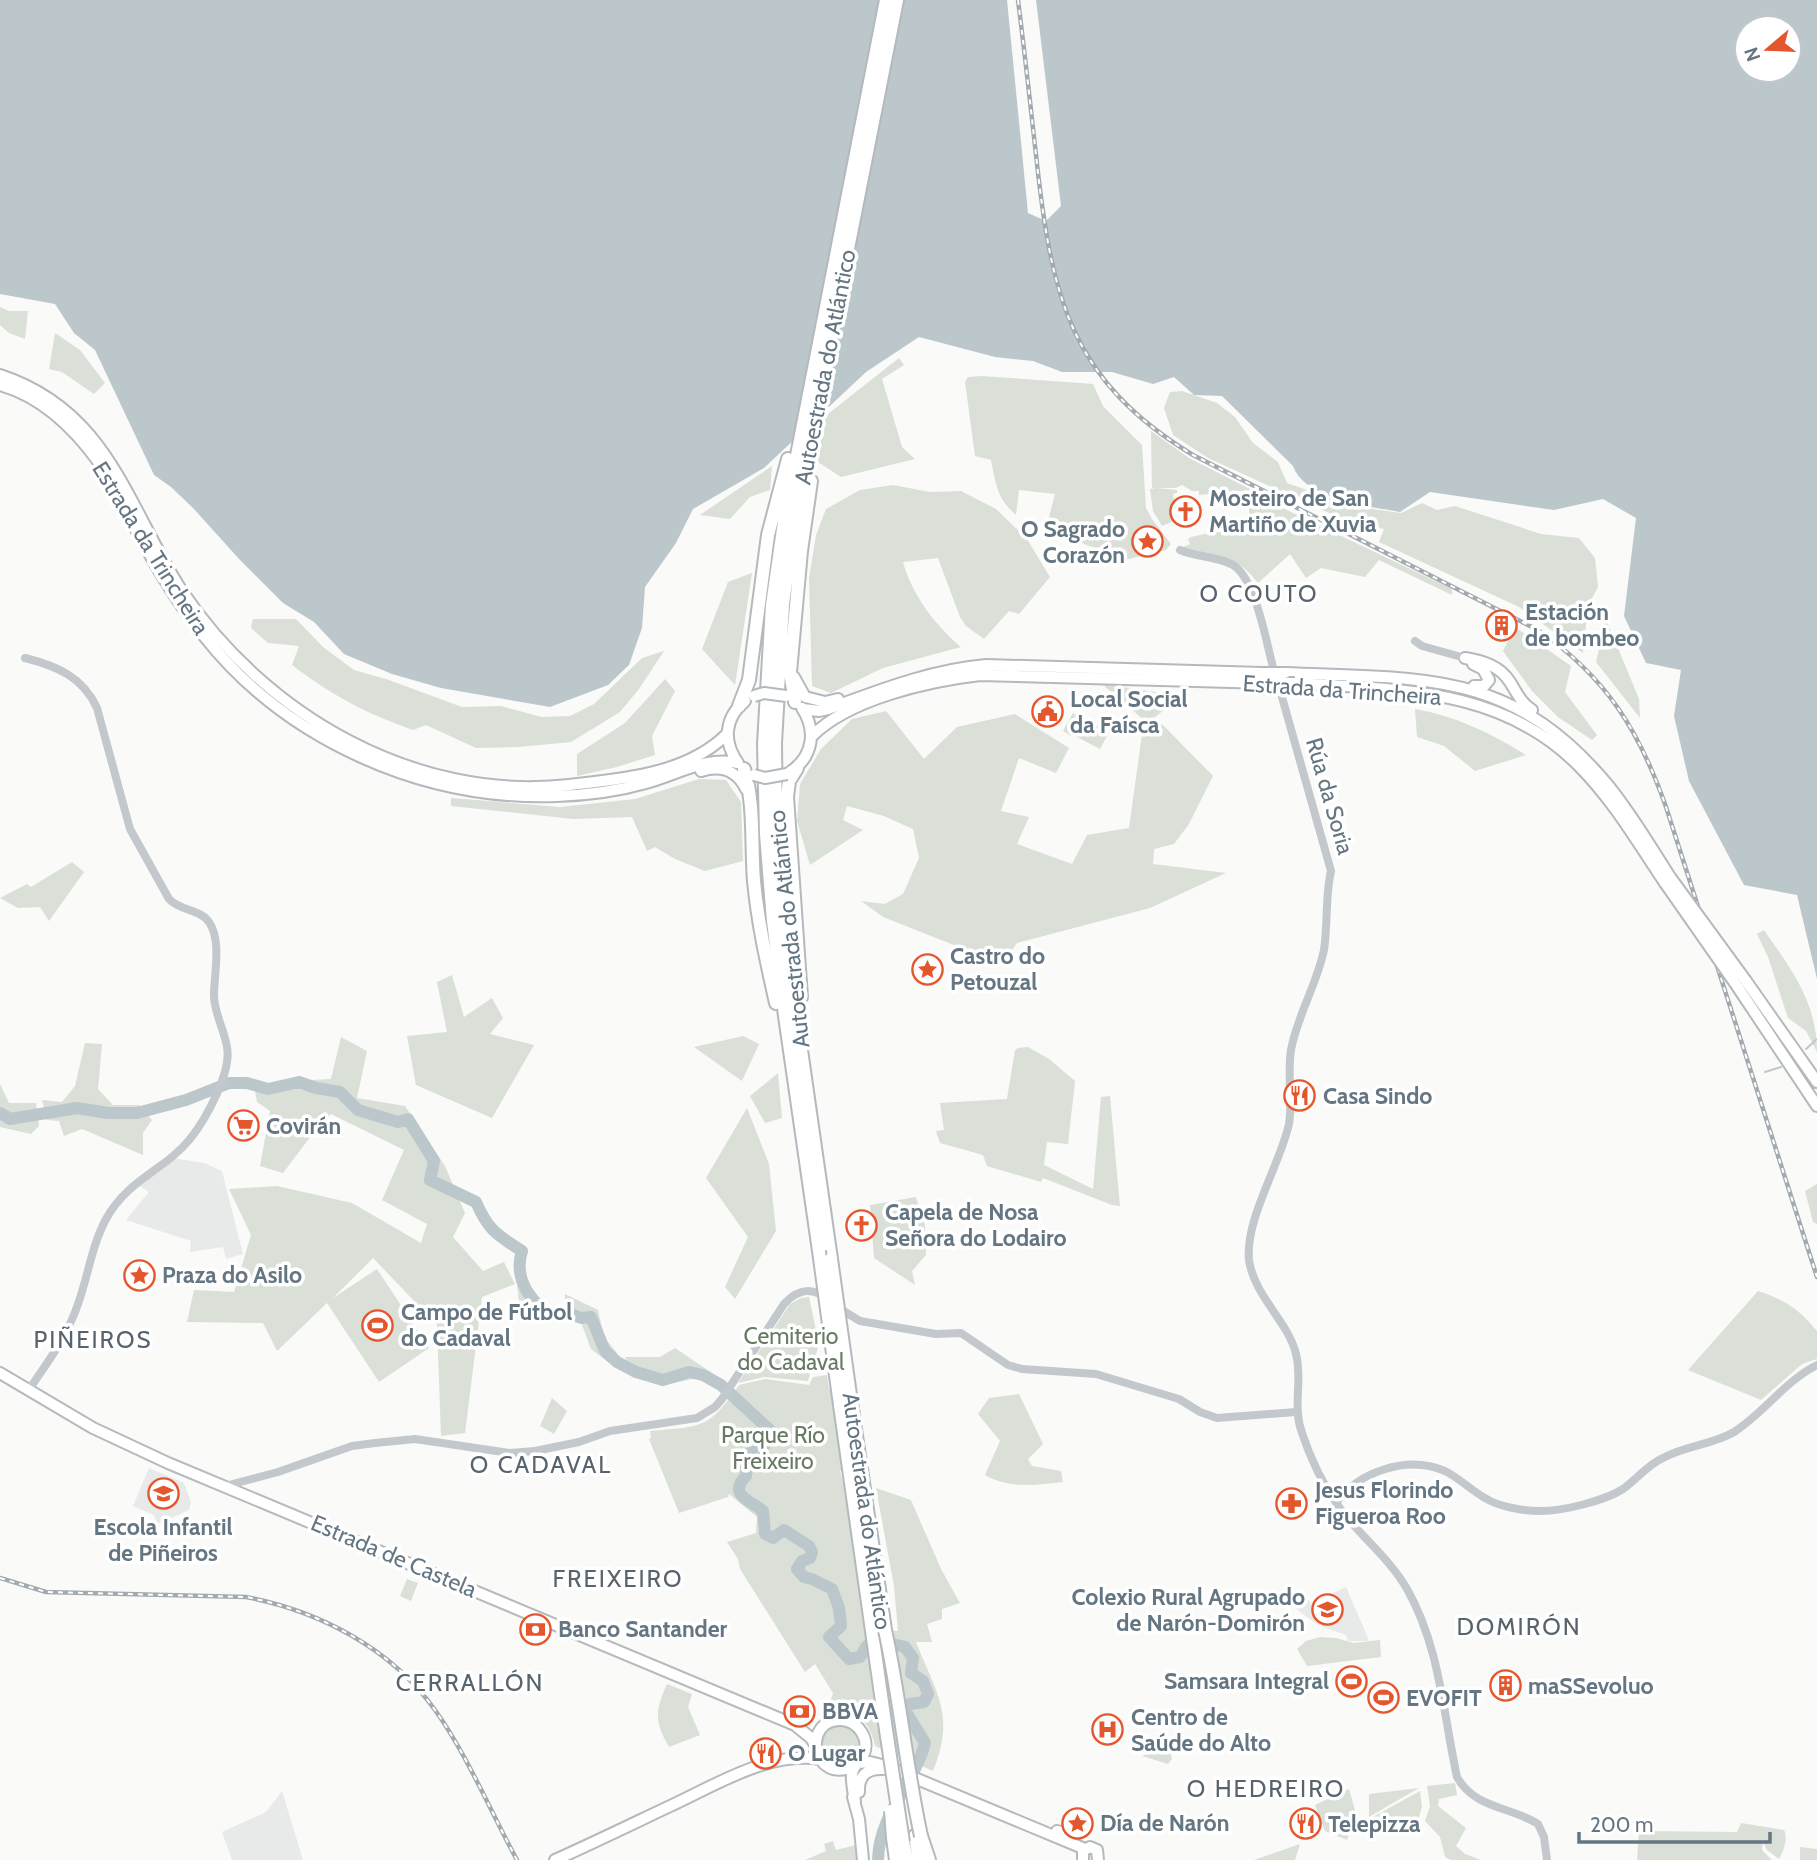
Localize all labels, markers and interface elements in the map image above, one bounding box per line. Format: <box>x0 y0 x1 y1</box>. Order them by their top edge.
north arrow <box>1733 14 1803 84</box>
text: N <box>1739 44 1765 64</box>
street label: Autoestrada do Atlántico <box>788 247 862 487</box>
street label: Estrada da Trincheira <box>86 456 216 640</box>
place label: Mosteiro de San Martiño de Xuvia <box>1209 484 1377 538</box>
church icon: Mosteiro de San Martiño de Xuvia <box>1169 494 1203 528</box>
place label: O Sagrado Corazón <box>1021 515 1125 569</box>
place icon: O Sagrado Corazón <box>1131 525 1165 559</box>
district label: O COUTO <box>1200 579 1318 608</box>
place label: Estación de bombeo <box>1525 598 1639 652</box>
building icon: Estación de bombeo <box>1485 608 1519 642</box>
street label: Estrada da Trincheira <box>1242 669 1442 711</box>
place label: Local Social da Faísca <box>1070 685 1188 739</box>
public building icon: Local Social da Faísca <box>1030 695 1064 729</box>
street label: Rúa da Soria <box>1300 734 1360 858</box>
street label: Autoestrada do Atlántico <box>763 809 815 1049</box>
place label: Castro do Petouzal <box>950 942 1045 996</box>
place icon: Castro do Petouzal <box>910 952 944 986</box>
restaurant icon: Casa Sindo <box>1283 1079 1317 1113</box>
place label: Casa Sindo <box>1323 1082 1432 1110</box>
supermarket icon: Covirán <box>226 1109 260 1143</box>
place label: Covirán <box>266 1112 341 1140</box>
place label: Capela de Nosa Señora do Lodairo <box>885 1198 1067 1252</box>
church icon: Capela de Nosa Señora do Lodairo <box>845 1208 879 1242</box>
place icon: Praza do Asilo <box>122 1258 156 1292</box>
place label: Praza do Asilo <box>162 1261 302 1289</box>
place label: Campo de Fútbol do Cadaval <box>401 1298 572 1352</box>
sports icon: Campo de Fútbol do Cadaval <box>361 1308 395 1342</box>
park label: Cemiterio do Cadaval <box>738 1322 845 1376</box>
district label: PIÑEIROS <box>33 1325 153 1354</box>
street label: Autoestrada do Atlántico <box>837 1391 897 1631</box>
park label: Parque Río Freixeiro <box>721 1421 825 1475</box>
district label: O CADAVAL <box>470 1450 612 1479</box>
school or university icon: Escola Infantil de Piñeiros <box>146 1476 180 1510</box>
place label: Jesus Florindo Figueroa Roo <box>1314 1476 1453 1530</box>
pharmacy icon: Jesus Florindo Figueroa Roo <box>1275 1486 1309 1520</box>
street label: Estrada de Castela <box>307 1508 481 1604</box>
place label: Escola Infantil de Piñeiros <box>93 1513 233 1567</box>
district label: FREIXEIRO <box>552 1564 684 1593</box>
place label: Colexio Rural Agrupado de Narón-Domirón <box>1072 1583 1305 1637</box>
school or university icon: Colexio Rural Agrupado de Narón-Domirón <box>1311 1593 1345 1627</box>
bank icon: Banco Santander <box>518 1612 552 1646</box>
district label: DOMIRÓN <box>1456 1612 1582 1641</box>
place label: Banco Santander <box>558 1615 728 1643</box>
sports icon: Samsara Integral <box>1335 1664 1369 1698</box>
place label: Samsara Integral <box>1164 1667 1329 1695</box>
district label: CERRALLÓN <box>396 1668 544 1697</box>
building icon: maSSevoluo <box>1488 1669 1522 1703</box>
place label: maSSevoluo <box>1528 1672 1654 1700</box>
sports icon: EVOFIT <box>1366 1681 1400 1715</box>
place label: EVOFIT <box>1406 1684 1482 1712</box>
bank icon: BBVA <box>782 1694 816 1728</box>
place label: BBVA <box>822 1697 879 1725</box>
place label: Centro de Saúde do Alto <box>1131 1703 1271 1757</box>
hospital icon: Centro de Saúde do Alto <box>1091 1713 1125 1747</box>
restaurant icon: O Lugar <box>748 1736 782 1770</box>
place label: O Lugar <box>788 1739 866 1767</box>
district label: O HEDREIRO <box>1187 1774 1345 1803</box>
scale bar <box>1579 1800 1770 1844</box>
place icon: Día de Narón <box>1060 1806 1094 1840</box>
restaurant icon: Telepizza <box>1288 1807 1322 1841</box>
place label: Día de Narón <box>1100 1809 1229 1837</box>
place label: Telepizza <box>1328 1810 1421 1838</box>
text: 200 m <box>1590 1812 1653 1837</box>

